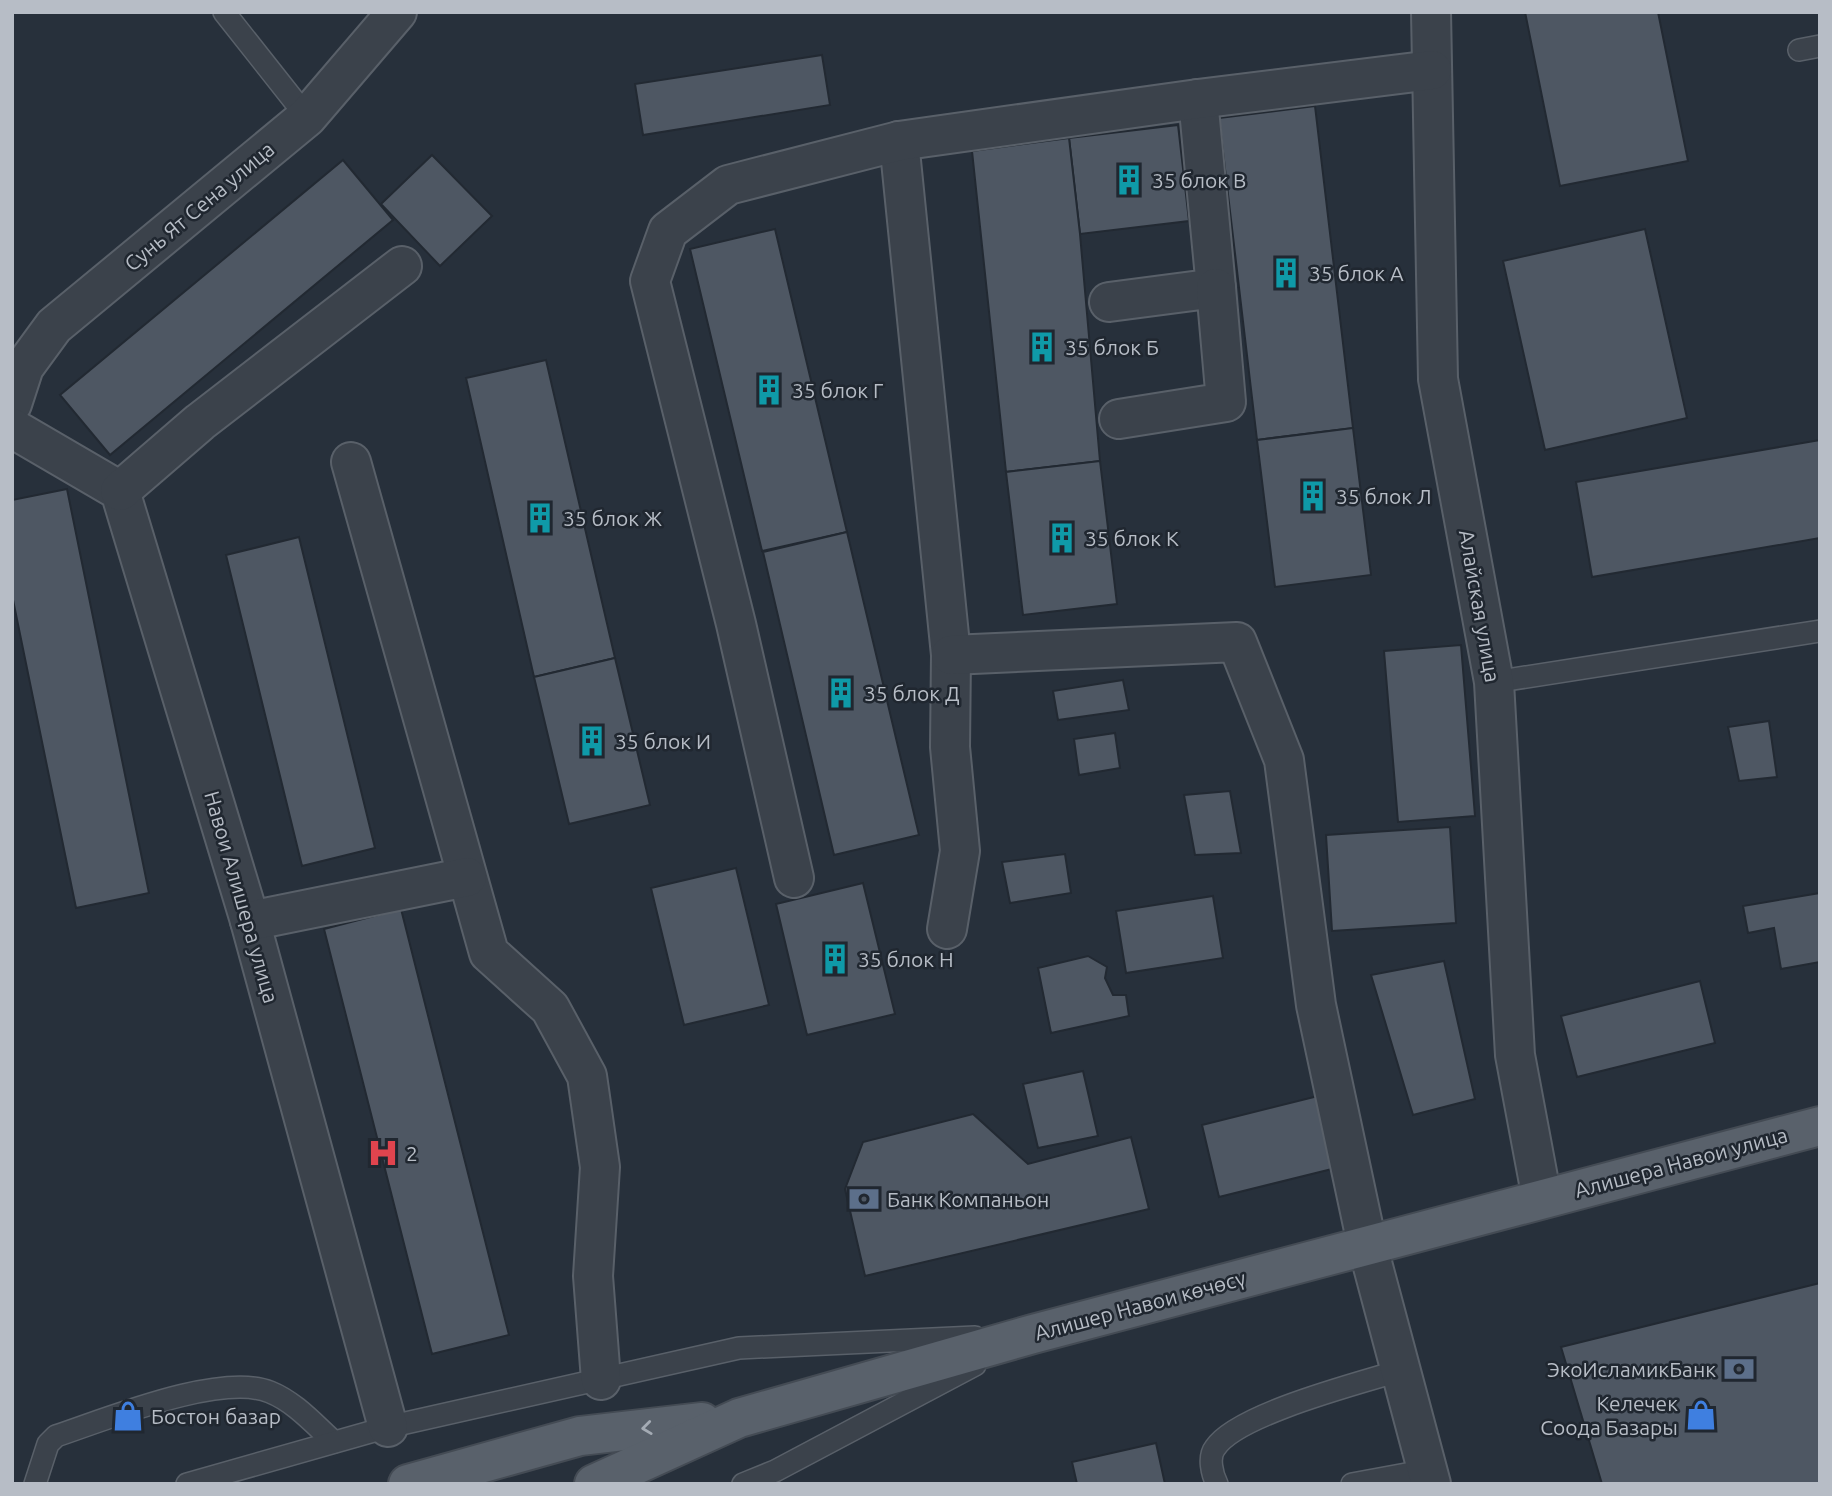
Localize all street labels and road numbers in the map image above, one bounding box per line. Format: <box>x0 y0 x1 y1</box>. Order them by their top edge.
street label: Сунь Ят Сена улица <box>119 136 279 276</box>
street label: Алайская улица <box>1455 528 1505 684</box>
street label: Навои Алишера улица <box>200 788 284 1006</box>
street label: Алишера Навои улица <box>1572 1122 1790 1202</box>
street label: Алишер Навои көчөсү <box>1032 1265 1248 1345</box>

